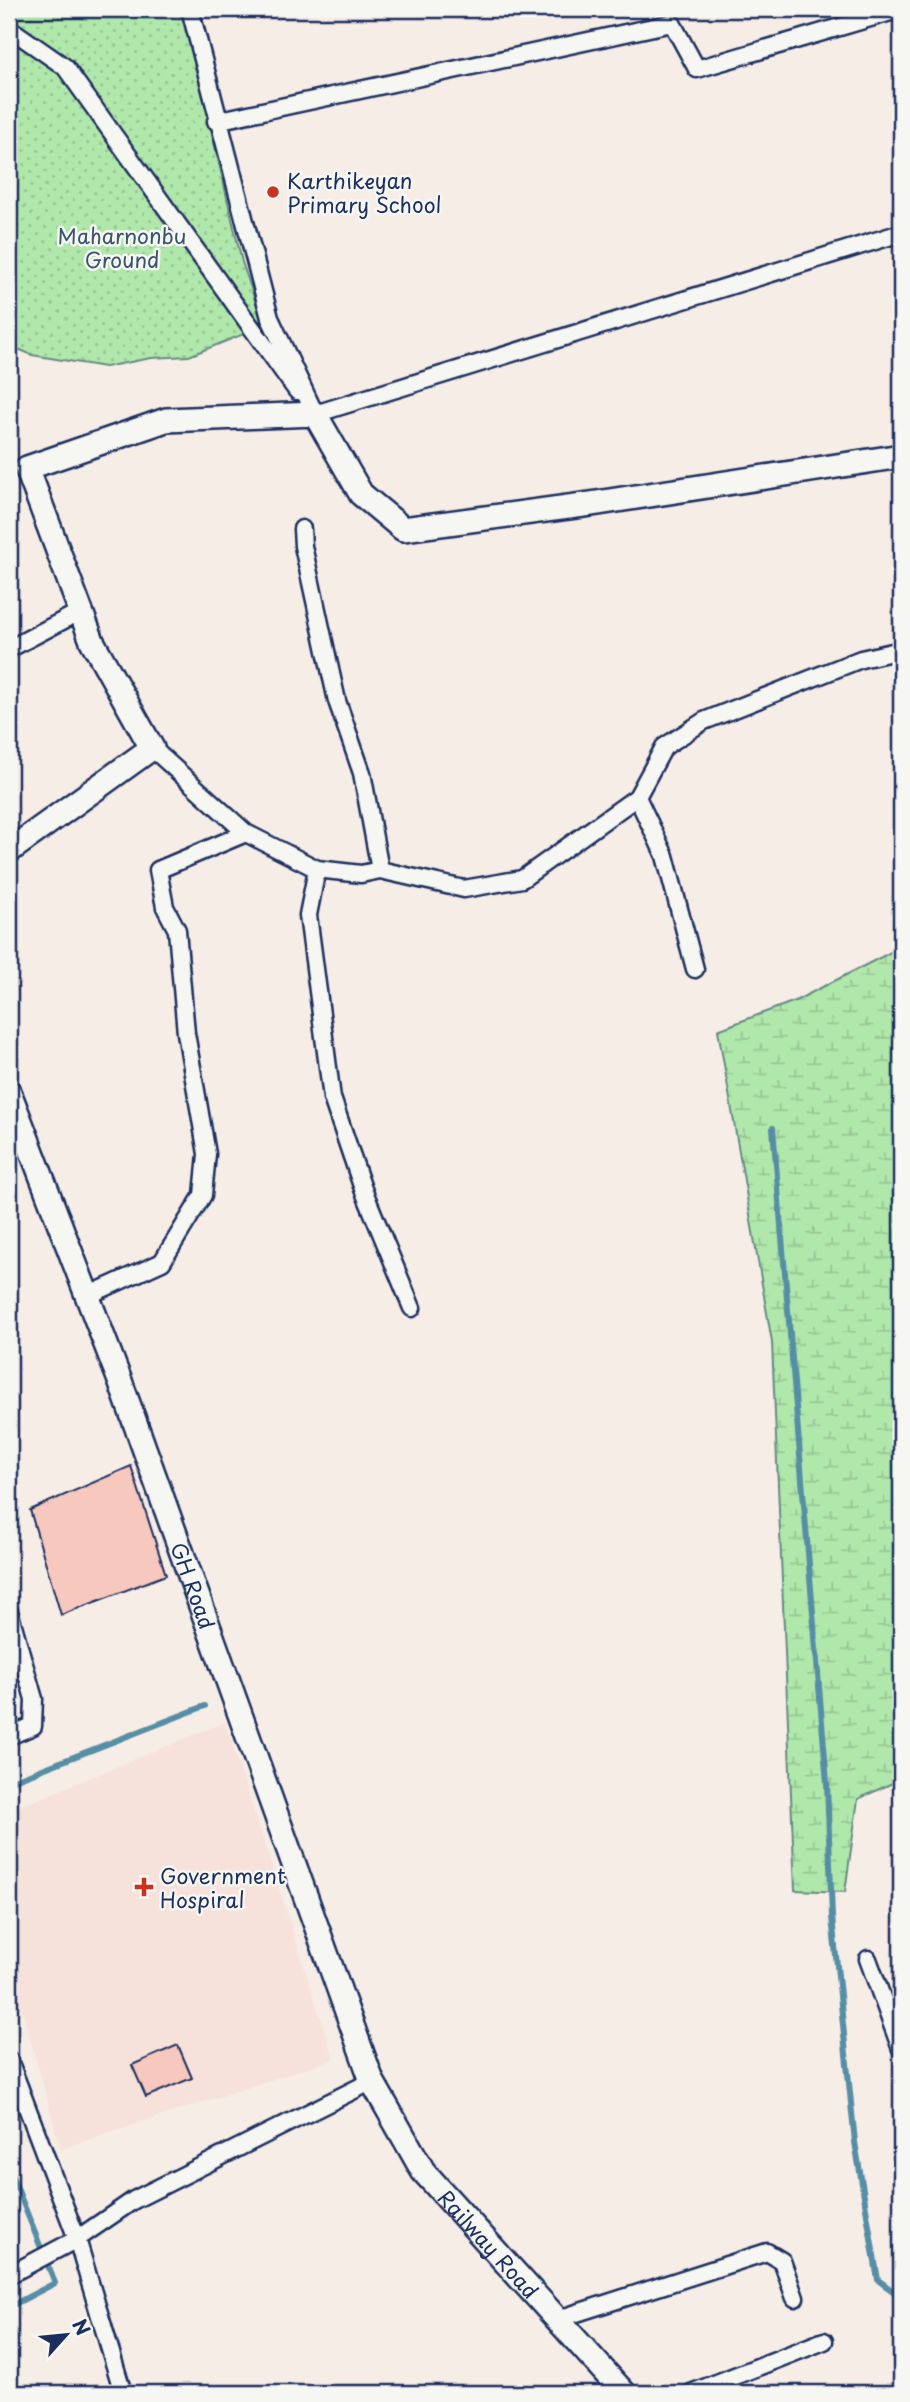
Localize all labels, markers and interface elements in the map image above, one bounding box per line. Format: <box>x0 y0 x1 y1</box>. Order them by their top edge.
place label: Karthikeyan Primary School <box>287 164 442 220</box>
marker: Karthikeyan Primary School <box>265 184 281 200</box>
park label: Maharnonbu Ground <box>58 219 186 275</box>
street label: GH Road <box>163 1538 224 1633</box>
place label: Government Hospiral <box>160 1859 285 1915</box>
marker: Government Hospiral <box>134 1877 154 1897</box>
street label: Railway Road <box>431 2182 547 2305</box>
north arrow <box>32 2300 102 2370</box>
text: N <box>66 2314 98 2340</box>

